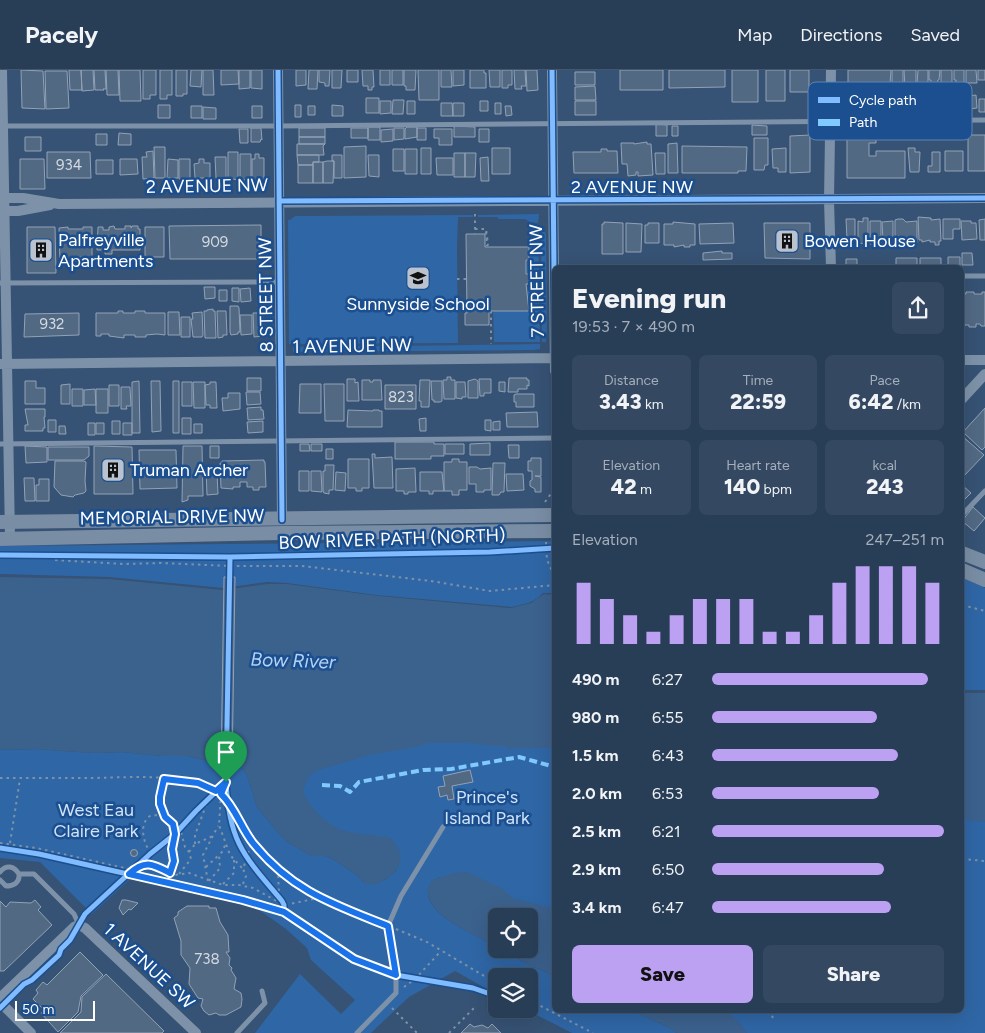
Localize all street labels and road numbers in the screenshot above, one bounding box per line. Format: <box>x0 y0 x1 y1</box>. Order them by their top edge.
street label: 2 AVENUE NW <box>146 174 269 198</box>
street label: 2 AVENUE NW <box>571 176 694 198</box>
street label: 7 STREET NW <box>525 223 549 338</box>
street label: 8 STREET NW <box>254 237 278 353</box>
street label: 1 AVENUE NW <box>292 334 413 358</box>
street label: MEMORIAL DRIVE NW <box>80 504 265 530</box>
street label: BOW RIVER PATH (NORTH) <box>278 524 506 554</box>
street label: 1 AVENUE SW <box>99 918 200 1014</box>

